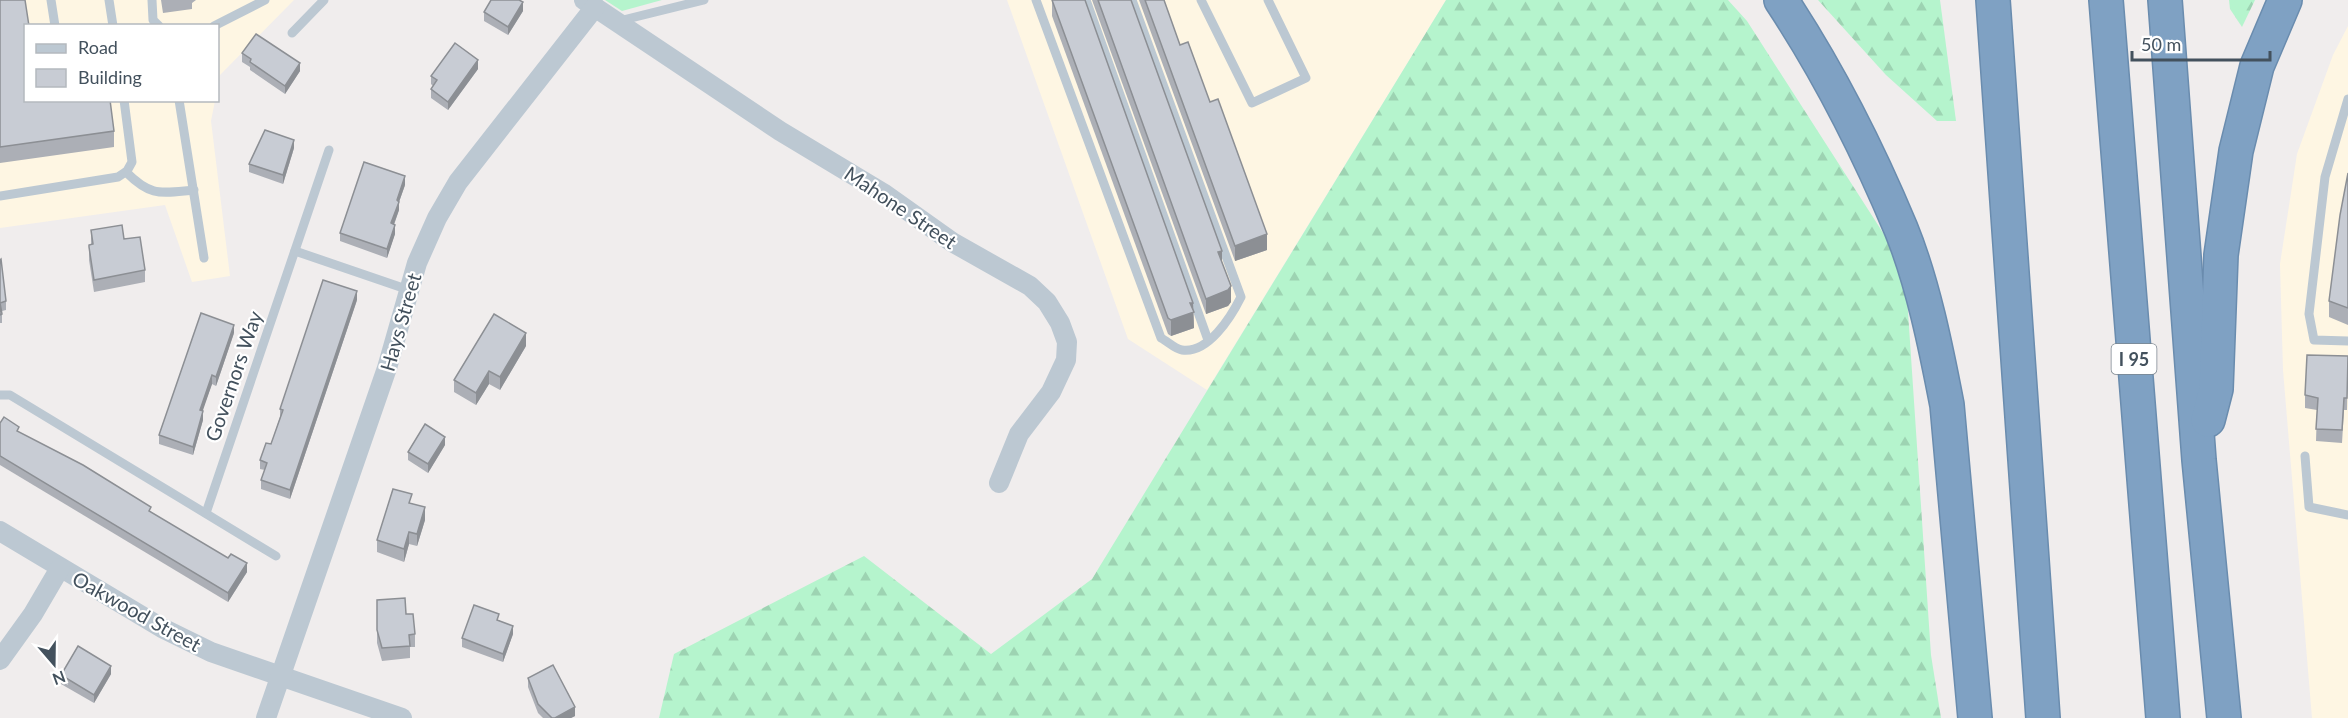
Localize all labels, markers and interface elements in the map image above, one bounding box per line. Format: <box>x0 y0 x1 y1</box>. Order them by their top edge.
legend <box>24 24 219 102</box>
scale bar <box>2132 24 2270 62</box>
text: 50 m <box>2141 33 2181 55</box>
text: Road <box>78 36 118 58</box>
text: Building <box>78 66 142 88</box>
street label: Mahone Street <box>840 161 962 253</box>
street label: Hays Street <box>375 270 425 374</box>
street label: Governors Way <box>199 307 267 444</box>
road number: I 95 <box>2112 344 2156 374</box>
street label: Oakwood Street <box>69 566 205 656</box>
north arrow <box>24 634 84 694</box>
text: N <box>50 668 68 690</box>

